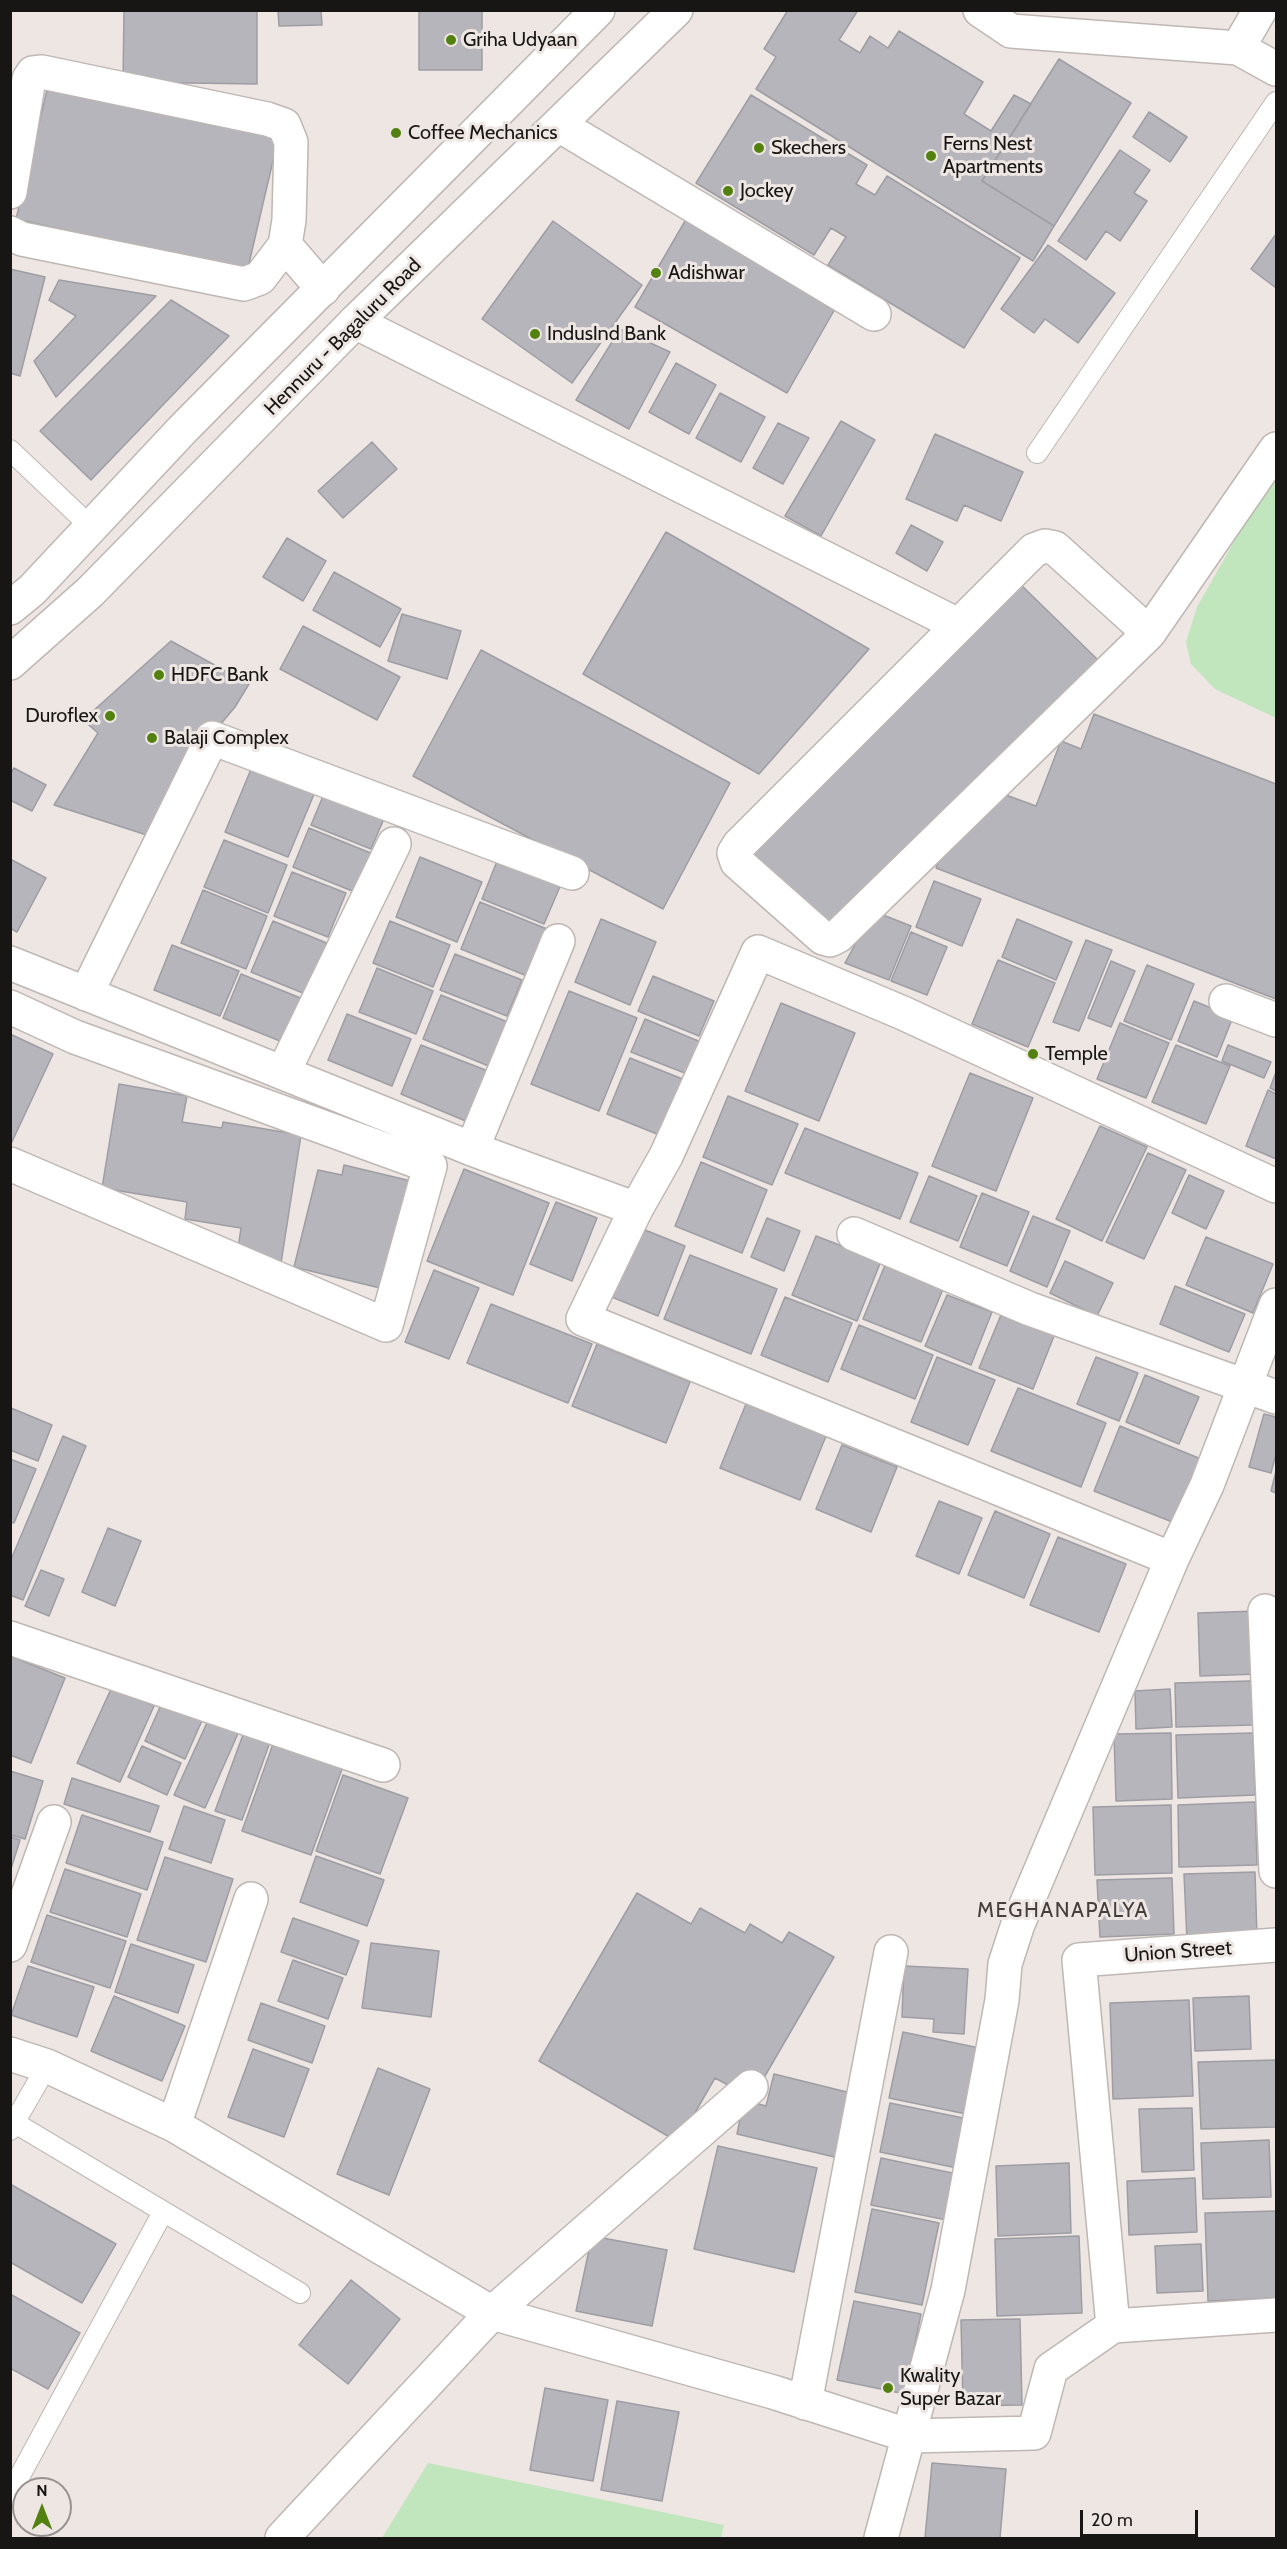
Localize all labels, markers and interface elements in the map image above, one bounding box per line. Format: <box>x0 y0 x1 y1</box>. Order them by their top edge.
place label: Griha Udyaan <box>463 28 577 52</box>
marker: Griha Udyaan <box>444 33 458 47</box>
place label: Coffee Mechanics <box>408 121 557 145</box>
marker: Coffee Mechanics <box>389 126 403 140</box>
place label: Ferns Nest Apartments <box>943 132 1043 179</box>
place label: Skechers <box>771 136 846 160</box>
marker: Skechers <box>752 141 766 155</box>
marker: Ferns Nest Apartments <box>924 149 938 163</box>
place label: Jockey <box>740 179 794 203</box>
marker: Jockey <box>721 184 735 198</box>
street label: Hennuru - Bagaluru Road <box>259 253 427 421</box>
place label: Adishwar <box>668 261 745 285</box>
marker: Adishwar <box>649 266 663 280</box>
place label: IndusInd Bank <box>547 322 666 346</box>
marker: IndusInd Bank <box>528 327 542 341</box>
place label: HDFC Bank <box>171 663 268 687</box>
marker: HDFC Bank <box>152 668 166 682</box>
place label: Duroflex <box>25 704 98 728</box>
marker: Duroflex <box>103 709 117 723</box>
place label: Balaji Complex <box>164 726 289 750</box>
marker: Balaji Complex <box>145 731 159 745</box>
place label: Temple <box>1045 1042 1108 1066</box>
marker: Temple <box>1026 1047 1040 1061</box>
district label: MEGHANAPALYA <box>977 1898 1149 1924</box>
street label: Union Street <box>1123 1936 1233 1968</box>
place label: Kwality Super Bazar <box>900 2364 1001 2411</box>
marker: Kwality Super Bazar <box>881 2381 895 2395</box>
north arrow <box>12 2477 72 2537</box>
text: N <box>36 2481 48 2500</box>
scale bar <box>1083 2498 1202 2536</box>
text: 20 m <box>1091 2509 1133 2531</box>

